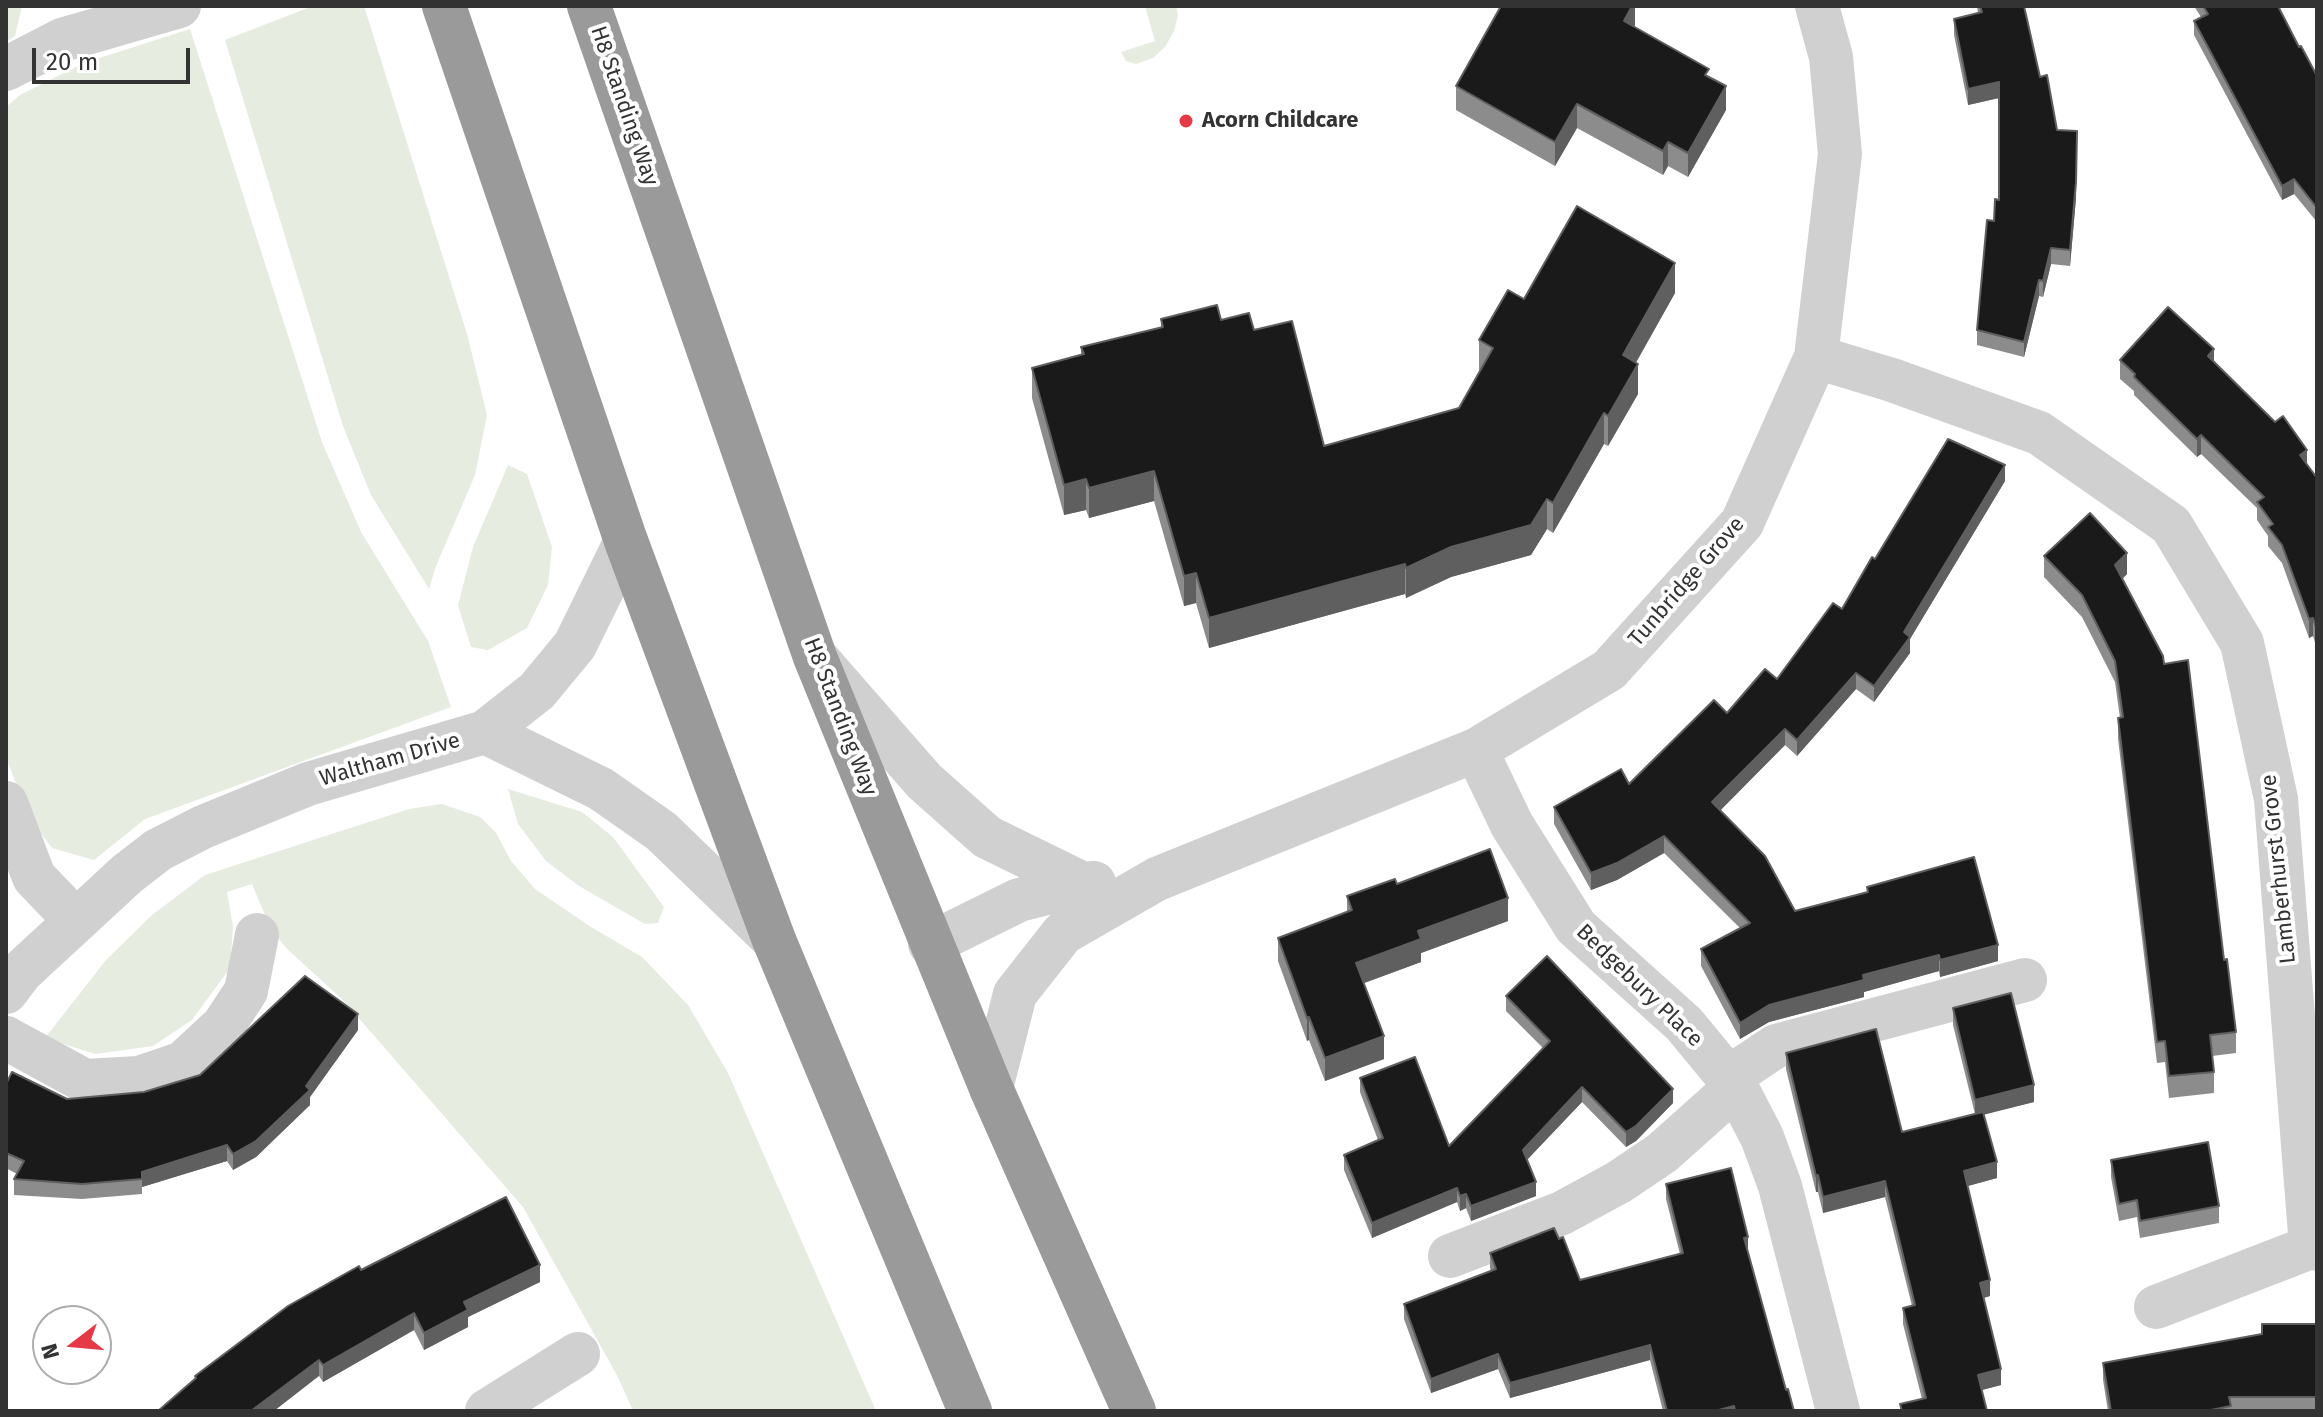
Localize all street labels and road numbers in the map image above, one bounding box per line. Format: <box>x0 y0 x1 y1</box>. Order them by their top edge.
street label: H8 Standing Way <box>584 23 664 189</box>
street label: Tunbridge Grove <box>1623 512 1751 652</box>
street label: H8 Standing Way <box>798 634 882 800</box>
street label: Waltham Drive <box>317 727 463 793</box>
street label: Lamberhurst Grove <box>2256 773 2302 965</box>
street label: Bedgebury Place <box>1570 919 1708 1053</box>

